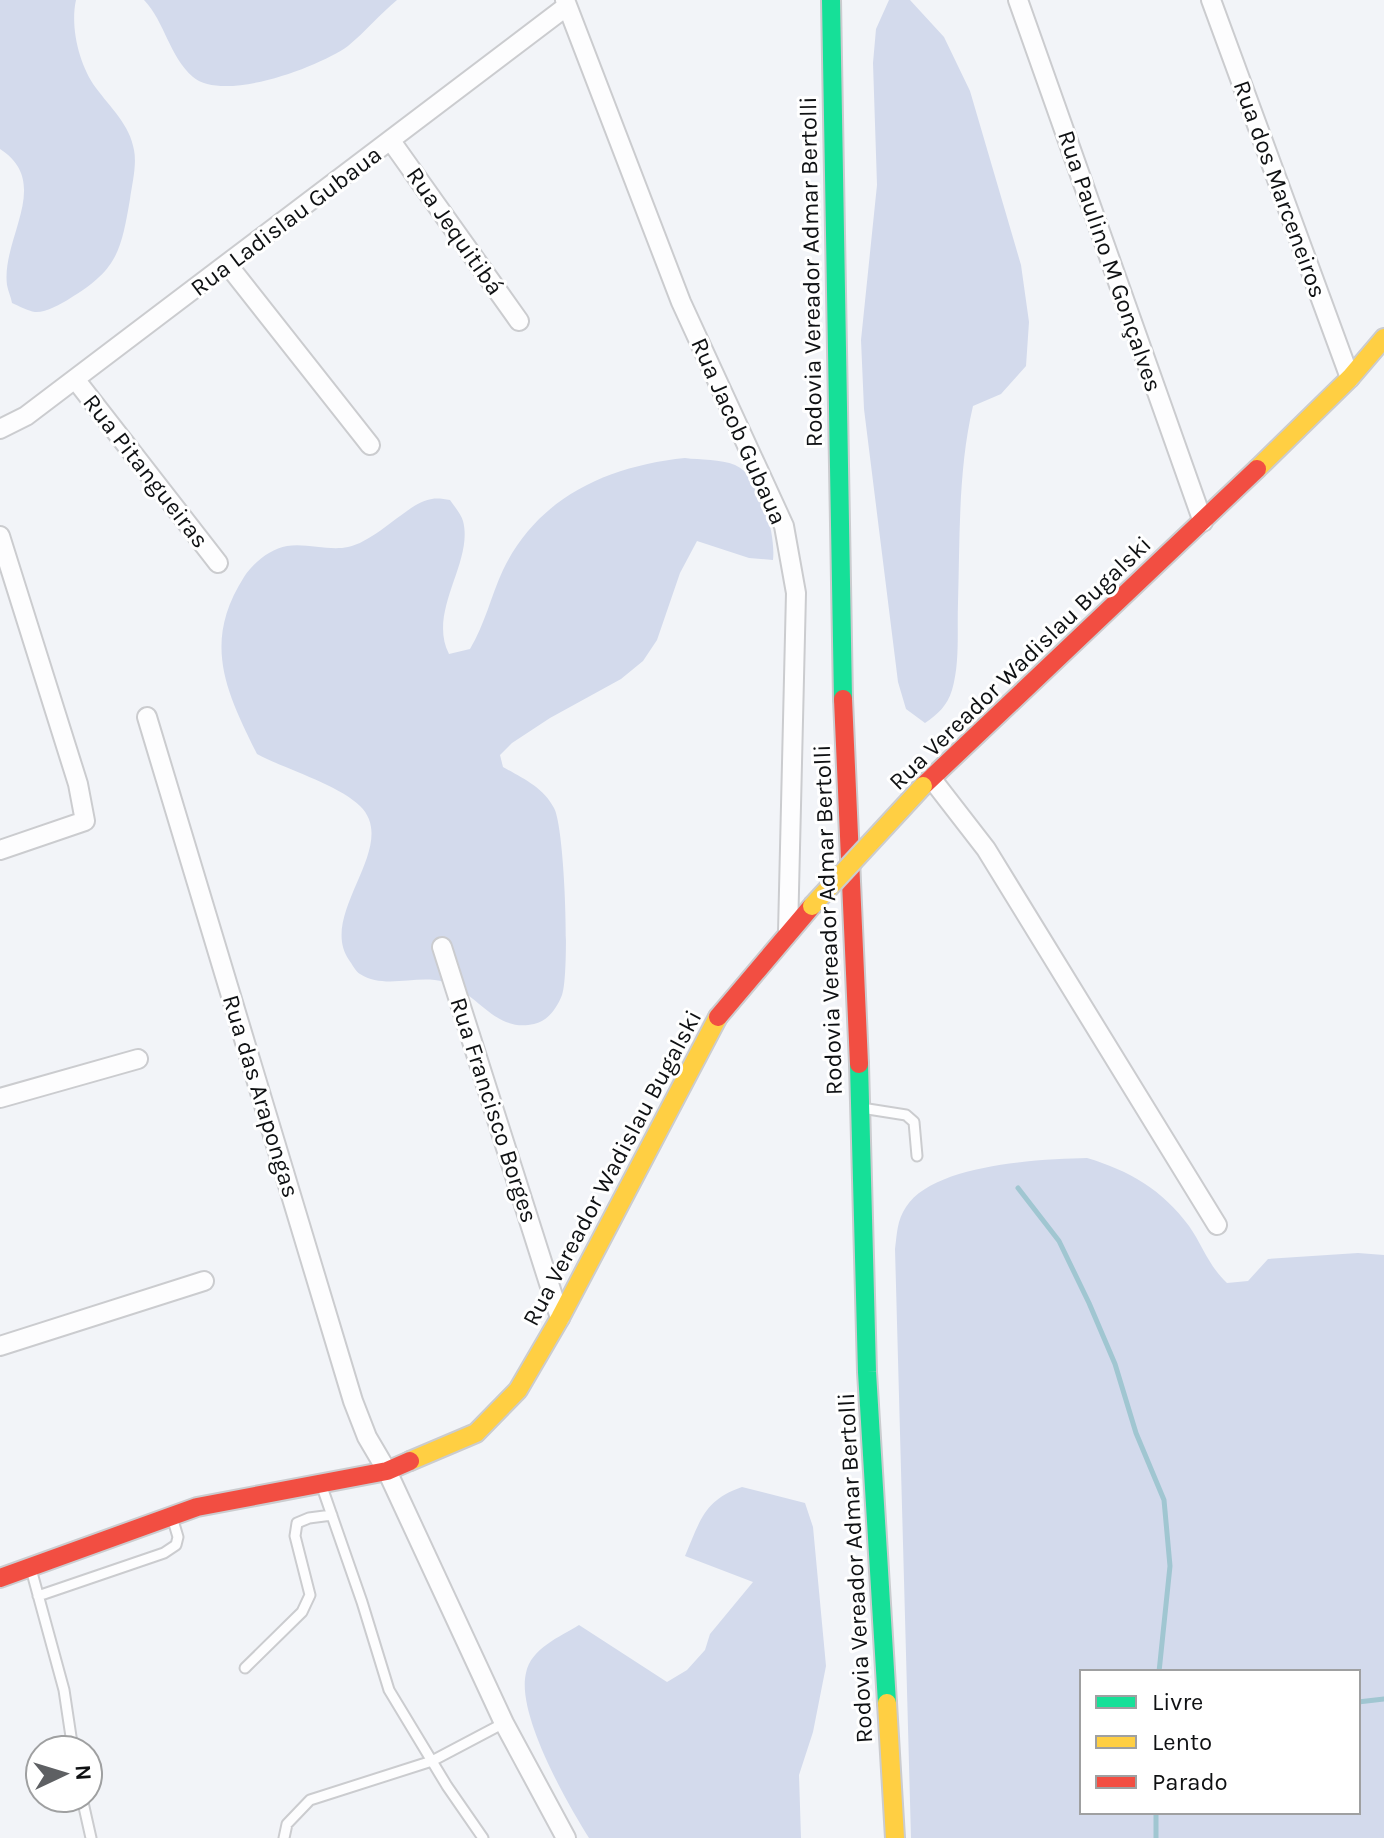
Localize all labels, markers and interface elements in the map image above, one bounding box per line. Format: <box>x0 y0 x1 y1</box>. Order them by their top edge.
street label: Rua dos Marceneiros <box>1228 77 1332 301</box>
street label: Rodovia Vereador Admar Bertolli <box>794 96 828 448</box>
street label: Rua Paulino M Gonçalves <box>1052 127 1168 395</box>
street label: Rua Ladislau Gubaua <box>185 140 387 302</box>
street label: Rua Jequitibá <box>401 162 509 300</box>
street label: Rua Jacob Gubaua <box>685 333 793 529</box>
street label: Rua Pitangueiras <box>77 389 215 553</box>
street label: Rua Vereador Wadislau Bugalski <box>883 530 1157 796</box>
street label: Rodovia Vereador Admar Bertolli <box>808 744 848 1096</box>
street label: Rua das Arapongas <box>217 991 305 1201</box>
street label: Rua Francisco Borges <box>444 994 544 1226</box>
street label: Rua Vereador Wadislau Bugalski <box>517 1005 707 1331</box>
street label: Rodovia Vereador Admar Bertolli <box>832 1392 878 1744</box>
legend <box>1080 1670 1360 1814</box>
text: Livre <box>1152 1688 1203 1716</box>
text: Lento <box>1152 1728 1212 1756</box>
north arrow <box>24 1734 104 1814</box>
text: N <box>69 1764 96 1781</box>
text: Parado <box>1152 1768 1228 1796</box>

